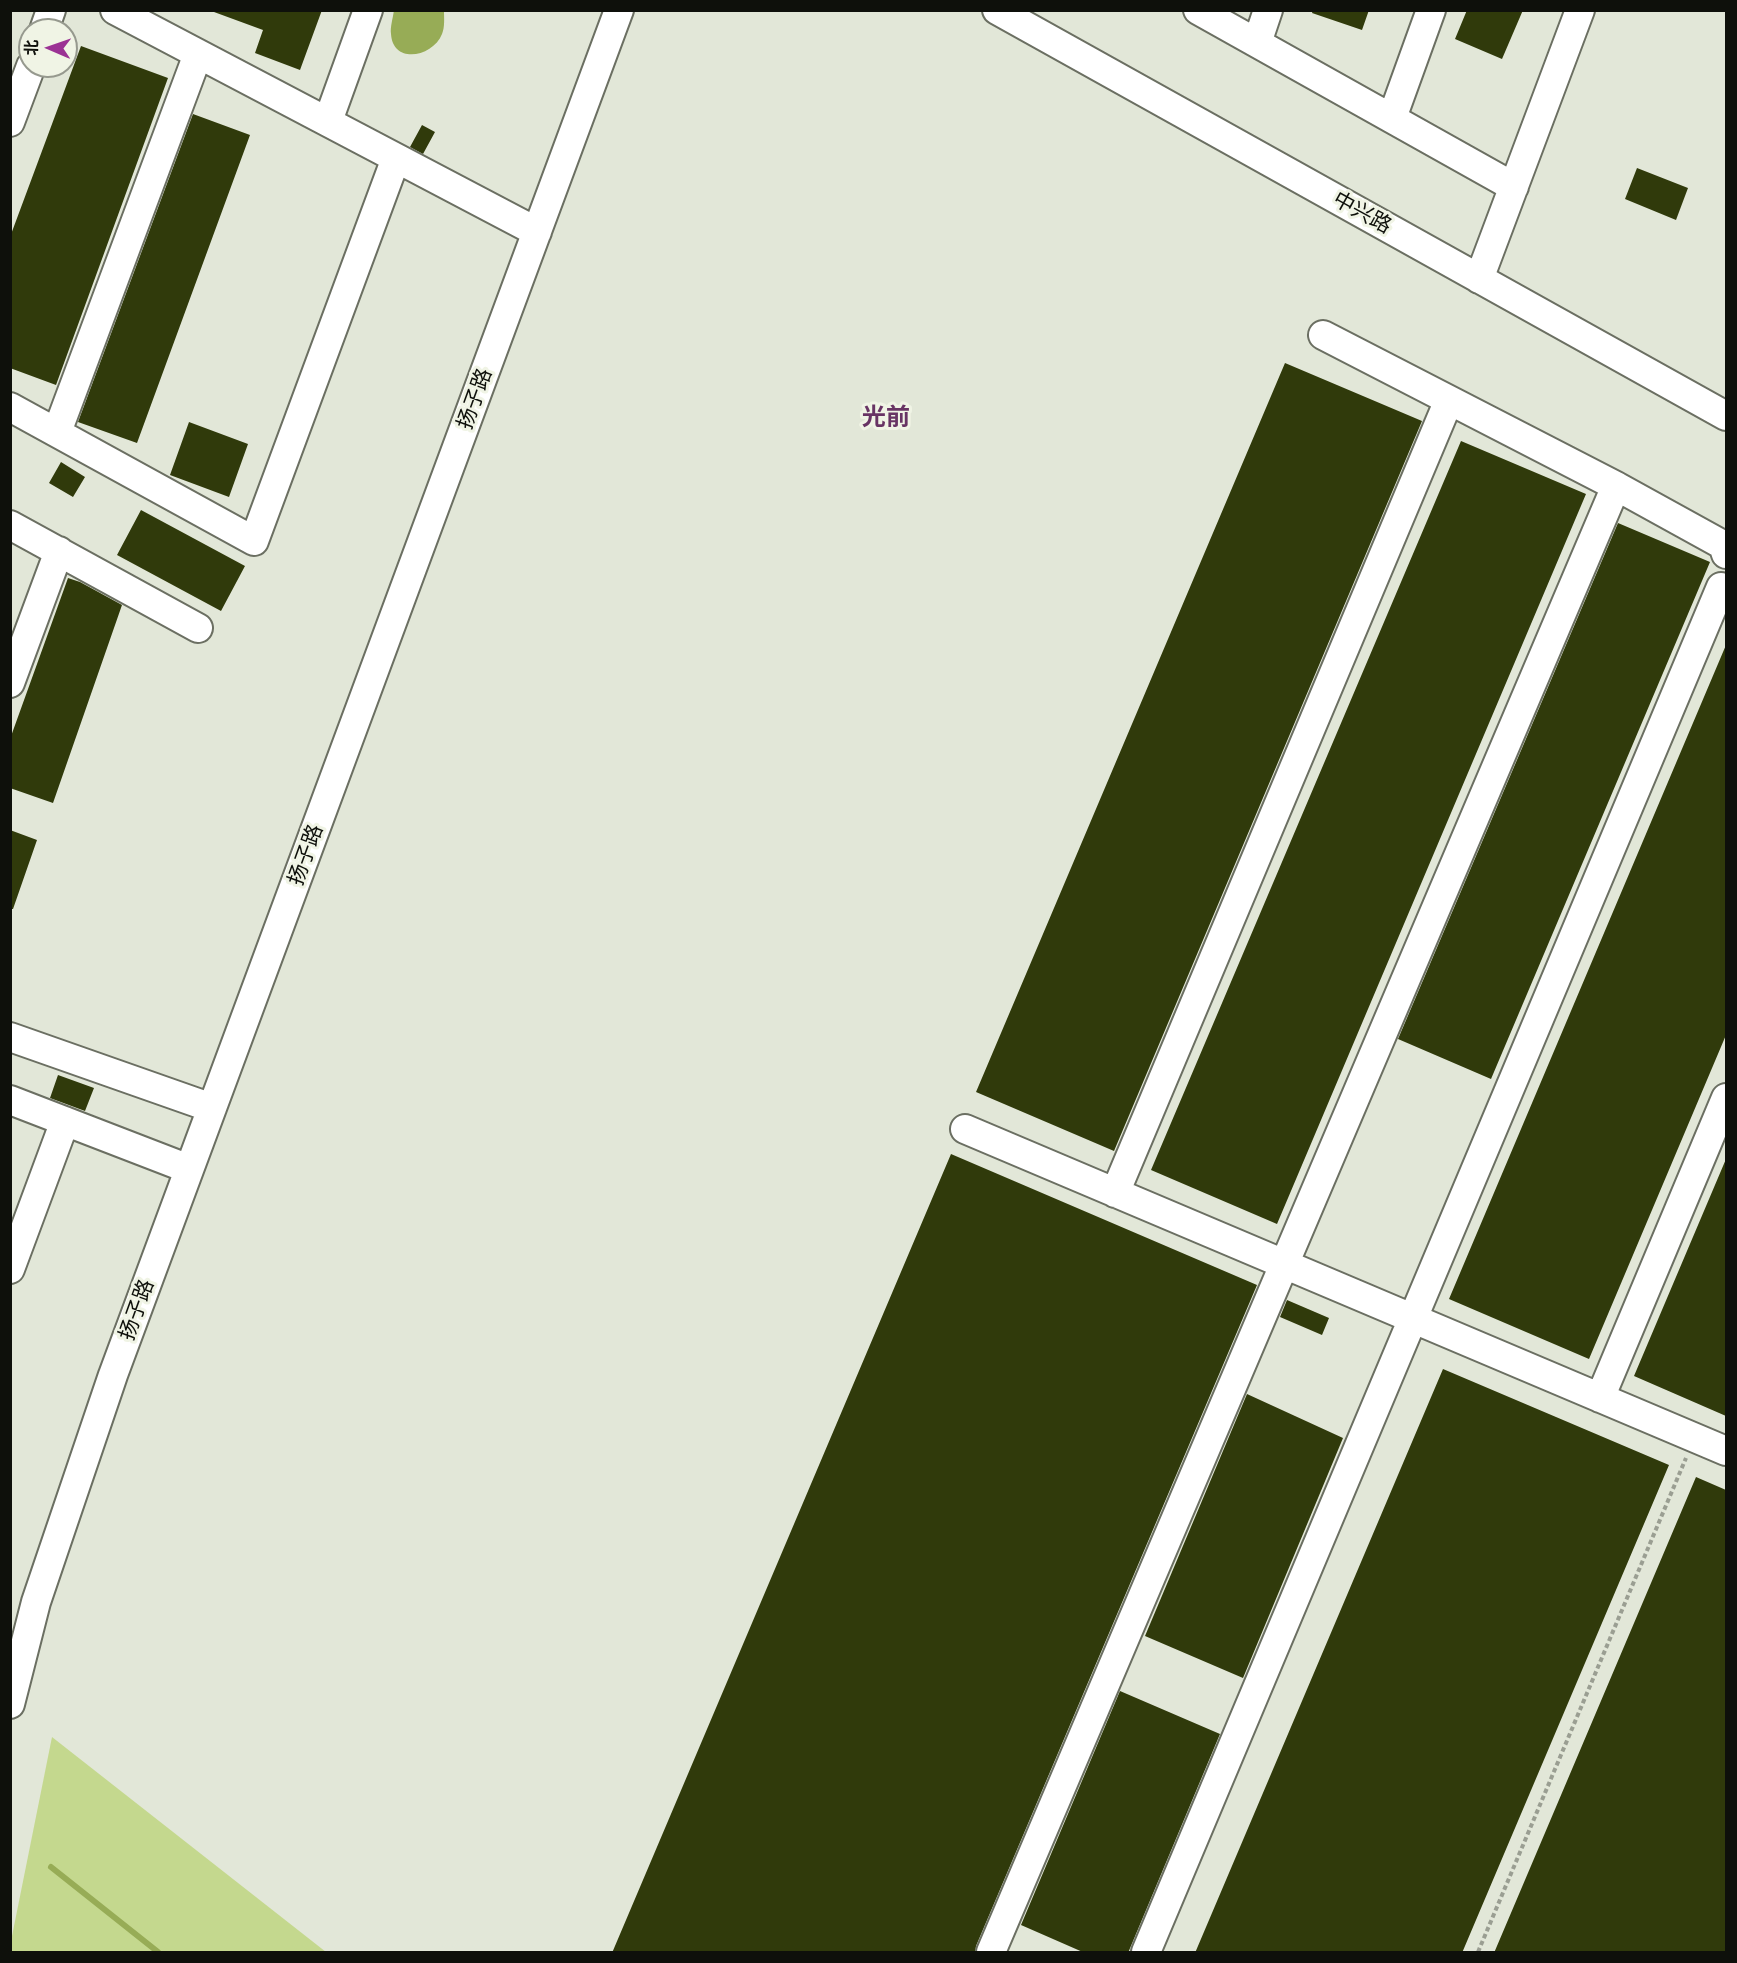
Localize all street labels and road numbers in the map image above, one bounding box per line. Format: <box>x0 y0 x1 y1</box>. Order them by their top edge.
street label: 中兴路 <box>1328 187 1396 239</box>
street label: 扬子路 <box>452 365 498 433</box>
street label: 扬子路 <box>283 821 329 889</box>
street label: 扬子路 <box>114 1276 160 1344</box>

